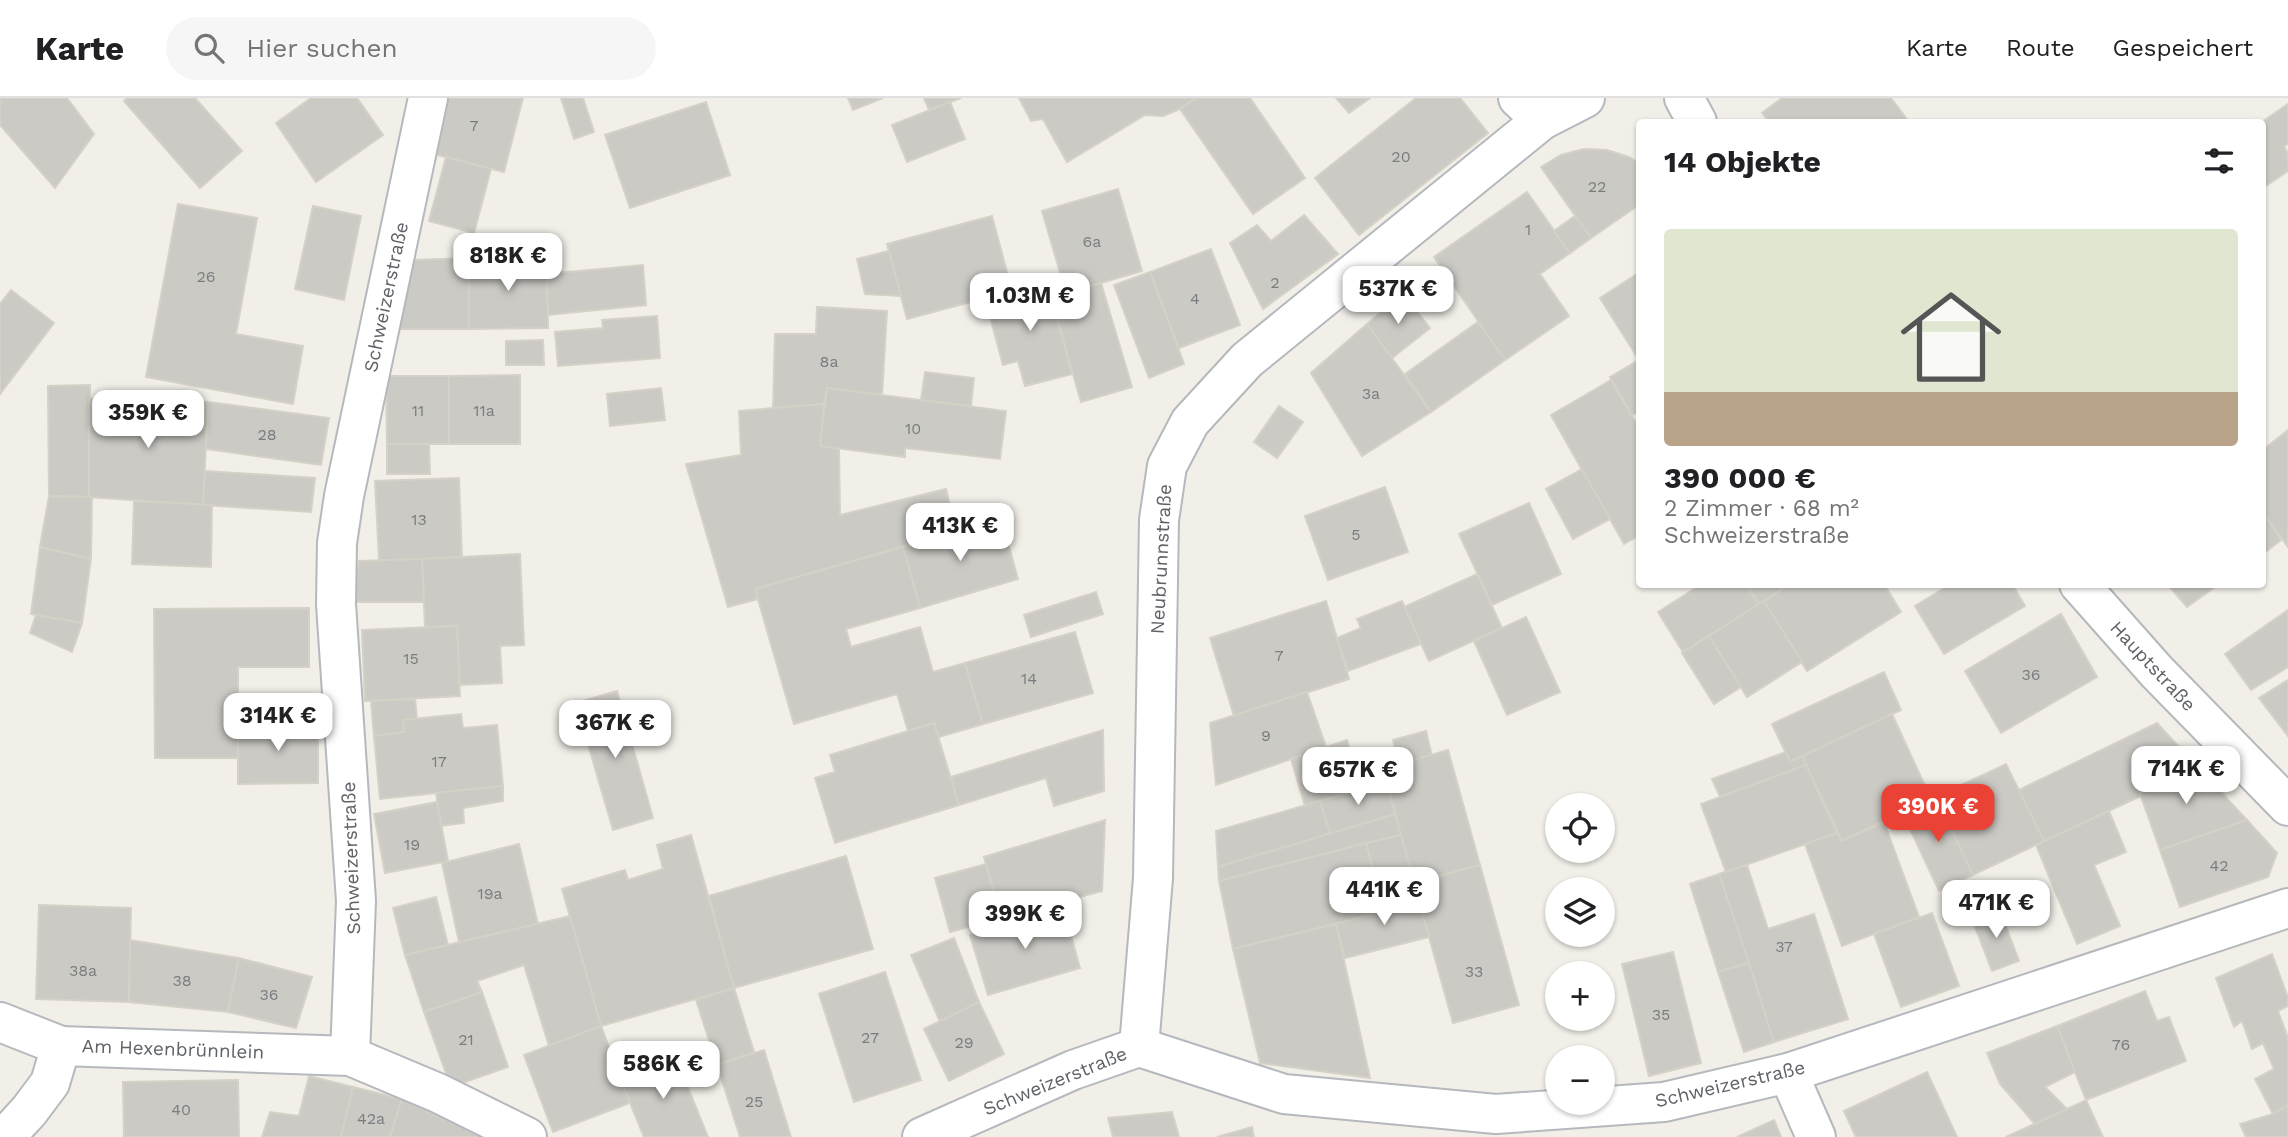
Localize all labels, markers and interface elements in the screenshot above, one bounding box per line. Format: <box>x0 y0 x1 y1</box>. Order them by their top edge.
search box <box>166 17 656 80</box>
text: Karte <box>35 29 124 68</box>
icon: search <box>190 29 228 67</box>
text: Hier suchen <box>246 33 398 63</box>
text: Karte <box>1906 34 1968 62</box>
text: Route <box>2006 34 2075 62</box>
text: Gespeichert <box>2113 34 2253 62</box>
house number: 7 <box>470 116 479 135</box>
icon: filters <box>2200 142 2238 180</box>
text: 14 Objekte <box>1664 144 1821 179</box>
house number: 20 <box>1391 147 1411 166</box>
house number: 22 <box>1588 177 1606 196</box>
street label: Schweizerstraße <box>359 220 413 374</box>
house number: 1 <box>1525 220 1531 239</box>
house number: 6a <box>1083 232 1101 251</box>
pin: 818K € <box>451 234 565 293</box>
text: 818K € <box>469 242 547 269</box>
pin: 537K € <box>1341 266 1455 326</box>
house number: 26 <box>196 267 216 286</box>
house number: 2 <box>1270 273 1280 292</box>
pin: 1.03M € <box>965 274 1095 333</box>
icon: home <box>1888 274 2014 400</box>
text: 537K € <box>1359 275 1437 302</box>
text: 1.03M € <box>986 282 1074 309</box>
house number: 4 <box>1190 289 1200 308</box>
house number: 8a <box>820 352 838 371</box>
house number: 3a <box>1362 384 1380 403</box>
pin: 359K € <box>91 390 205 450</box>
text: 359K € <box>108 399 188 426</box>
house number: 11 <box>412 401 424 420</box>
house number: 11a <box>473 401 495 420</box>
house number: 10 <box>905 419 921 438</box>
house number: 28 <box>257 425 277 444</box>
text: 390 000 € <box>1664 460 1816 495</box>
street label: Neubrunnstraße <box>1146 483 1176 635</box>
text: 2 Zimmer · 68 m² <box>1664 495 1859 522</box>
pin: 413K € <box>903 504 1017 563</box>
house number: 13 <box>411 510 427 529</box>
text: 413K € <box>922 512 998 539</box>
text: Schweizerstraße <box>1664 522 1850 549</box>
house number: 5 <box>1351 525 1361 544</box>
street label: Hauptstraße <box>2105 616 2201 716</box>
house number: 7 <box>1275 646 1284 665</box>
house number: 15 <box>403 649 419 668</box>
house number: 36 <box>2021 665 2041 684</box>
house number: 14 <box>1021 669 1037 688</box>
pin: 314K € <box>221 694 335 753</box>
pin: 367K € <box>558 700 672 760</box>
text: 314K € <box>240 702 316 729</box>
text: 367K € <box>575 709 655 736</box>
house number: 9 <box>1261 726 1271 745</box>
pin: 714K € <box>2129 746 2243 806</box>
pin: 657K € <box>1301 748 1415 807</box>
house number: 17 <box>431 752 447 771</box>
text: 714K € <box>2147 755 2225 782</box>
text: 657K € <box>1318 756 1398 783</box>
street label: Schweizerstraße <box>337 781 365 935</box>
pin: 390K € <box>1881 784 1995 844</box>
map controls <box>1545 793 1615 1115</box>
button: locate <box>1545 793 1615 863</box>
text: 390K € <box>1897 793 1979 820</box>
house number: 19 <box>404 835 420 854</box>
house number: 42 <box>2209 856 2229 875</box>
pin: 441K € <box>1327 868 1441 927</box>
text: 441K € <box>1345 876 1423 903</box>
button: layers <box>1545 877 1615 947</box>
pin: 471K € <box>1939 880 2053 940</box>
house number: 19a <box>477 884 503 903</box>
text: 471K € <box>1958 889 2034 916</box>
pin: 399K € <box>968 892 1082 951</box>
text: 399K € <box>985 900 1065 927</box>
house number: 37 <box>1775 937 1793 956</box>
house number: 38a <box>69 961 97 980</box>
button: + <box>1545 961 1615 1031</box>
house number: 33 <box>1465 962 1483 981</box>
house number: 38 <box>172 971 192 990</box>
house number: 36 <box>259 985 279 1004</box>
house number: 35 <box>1652 1005 1670 1024</box>
house number: 27 <box>861 1028 879 1047</box>
house number: 21 <box>458 1030 474 1049</box>
house number: 29 <box>954 1033 974 1052</box>
street label: Am Hexenbrünnlein <box>81 1034 265 1064</box>
house number: 76 <box>2112 1035 2130 1054</box>
pin: 586K € <box>606 1042 720 1101</box>
street label: Schweizerstraße <box>980 1042 1130 1120</box>
button: − <box>1545 1045 1615 1115</box>
text: 586K € <box>623 1050 703 1077</box>
street label: Schweizerstraße <box>1653 1056 1807 1112</box>
house number: 25 <box>745 1092 763 1111</box>
house number: 40 <box>171 1100 191 1119</box>
house number: 42a <box>357 1109 385 1128</box>

